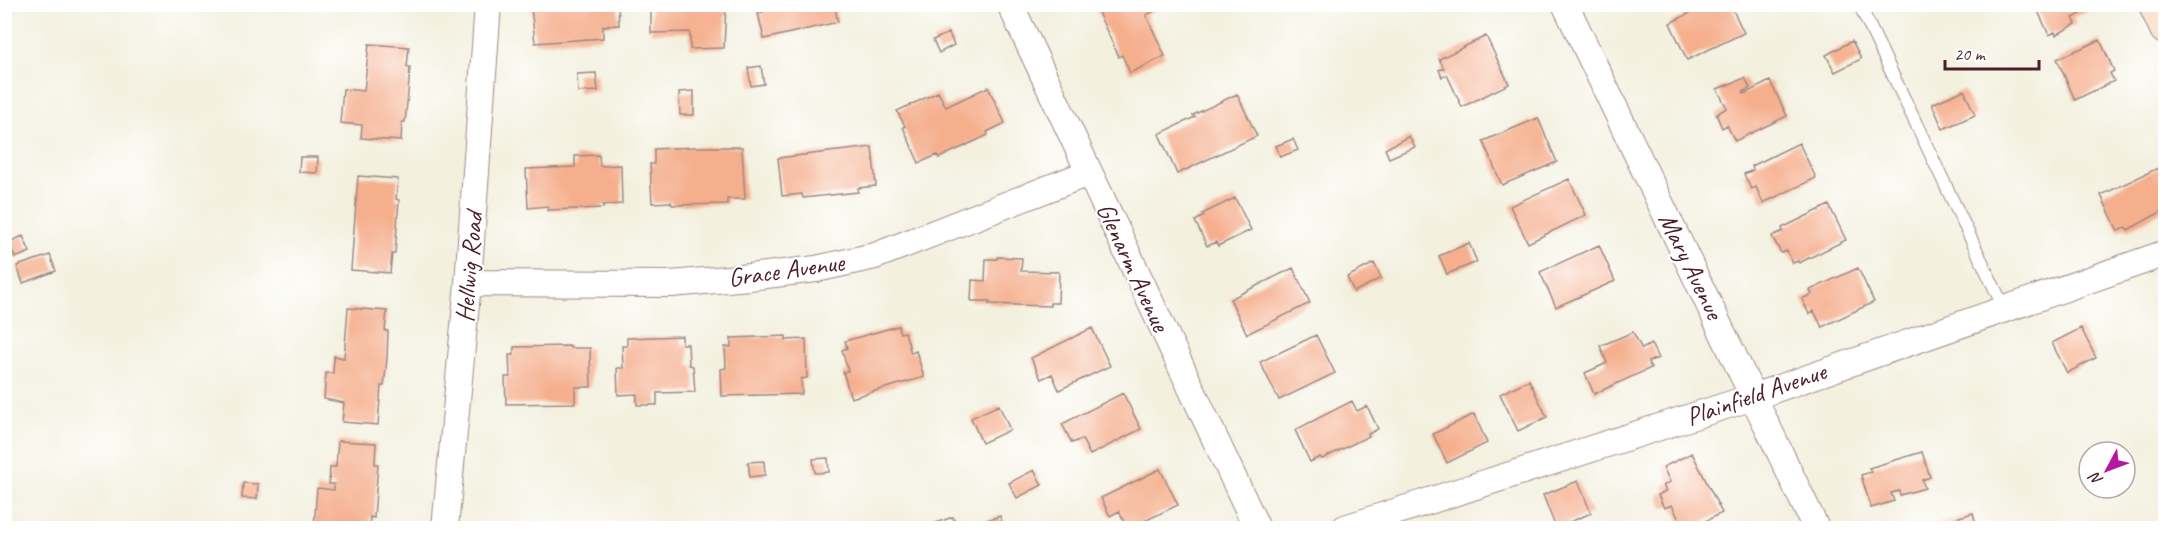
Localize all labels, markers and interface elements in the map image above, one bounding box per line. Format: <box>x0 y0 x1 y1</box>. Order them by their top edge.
scale bar <box>1945 33 2040 71</box>
text: 20 m <box>1954 43 1987 65</box>
street label: Glenarm Avenue <box>1089 197 1178 338</box>
street label: Hellwig Road <box>448 207 491 323</box>
street label: Mary Avenue <box>1651 207 1732 327</box>
street label: Grace Avenue <box>726 245 848 294</box>
street label: Plainfield Avenue <box>1682 354 1832 433</box>
north arrow <box>2077 440 2137 500</box>
text: N <box>2084 467 2107 489</box>

